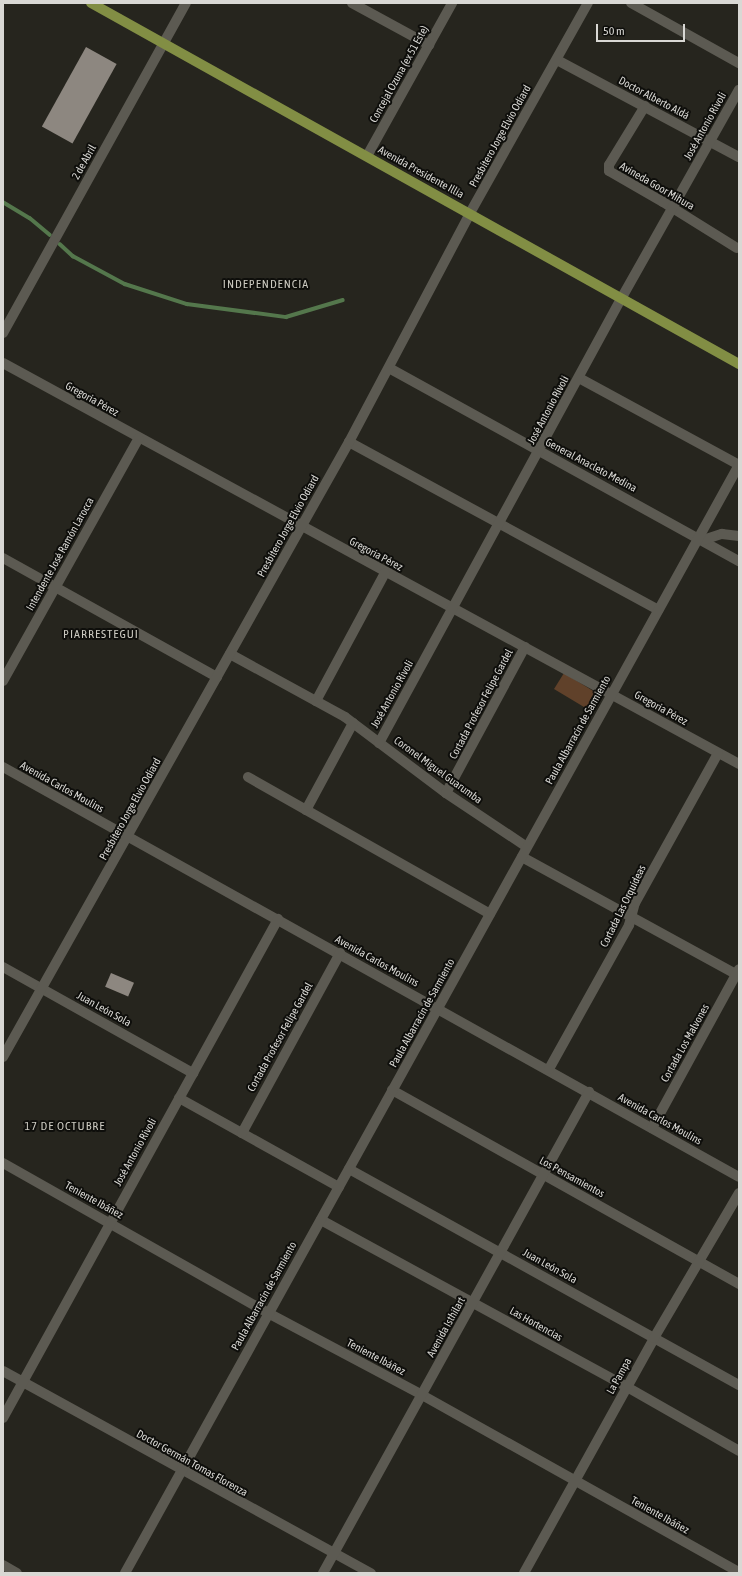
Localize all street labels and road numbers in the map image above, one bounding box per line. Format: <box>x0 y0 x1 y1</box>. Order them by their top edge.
street label: Concejal Ozuna (ex 51 Este) <box>367 23 431 125</box>
street label: Doctor Alberto Aldá <box>616 74 692 122</box>
street label: Presbítero Jorge Elvio Odiard <box>466 83 534 189</box>
street label: José Antonio Rívoli <box>681 90 729 162</box>
street label: 2 de Abril <box>69 142 99 182</box>
street label: Avenida Presidente Illia <box>376 143 466 201</box>
street label: Avineda Goor Mihura <box>617 159 697 213</box>
street label: José Antonio Rívoli <box>524 374 572 446</box>
street label: Gregoria Pérez <box>63 379 121 419</box>
street label: General Anacleto Medina <box>543 435 639 495</box>
street label: Presbítero Jorge Elvio Odiard <box>254 473 322 579</box>
street label: Intendente José Ramón Larocca <box>23 495 97 613</box>
street label: Gregoria Pérez <box>347 534 405 574</box>
street label: Cortada Profesor Felipe Gardel <box>446 647 516 761</box>
street label: José Antonio Rívoli <box>368 658 416 730</box>
street label: Paula Albarracín de Sarmiento <box>543 673 613 787</box>
street label: Gregoria Pérez <box>632 688 690 728</box>
street label: Coronel Miguel Guarumba <box>391 734 485 806</box>
street label: Presbítero Jorge Elvio Odiard <box>96 756 164 862</box>
street label: Avenida Carlos Moulins <box>18 759 106 815</box>
street label: Cortada Las Orquídeas <box>597 863 649 949</box>
street label: Avenida Carlos Moulins <box>333 933 421 989</box>
street label: Paula Albarracín de Sarmiento <box>387 956 457 1070</box>
street label: Cortada Profesor Felipe Gardel <box>244 980 316 1094</box>
street label: Juan León Sola <box>75 989 133 1029</box>
street label: Cortada Los Malvones <box>658 1002 712 1084</box>
street label: Avenida Carlos Moulins <box>616 1091 704 1147</box>
street label: José Antonio Rívoli <box>111 1116 159 1188</box>
street label: Los Pensamientos <box>537 1154 607 1200</box>
street label: Teniente Ibáñez <box>63 1179 125 1221</box>
street label: Paula Albarracín de Sarmiento <box>229 1239 299 1353</box>
street label: Juan León Sola <box>521 1246 579 1286</box>
street label: Avenida Isthilart <box>424 1295 468 1359</box>
street label: Las Hortencias <box>507 1304 565 1344</box>
street label: Teniente Ibáñez <box>344 1336 408 1378</box>
street label: La Pampa <box>604 1356 634 1396</box>
street label: Doctor Germán Tomas Florenza <box>134 1427 250 1499</box>
street label: Teniente Ibáñez <box>629 1494 691 1536</box>

